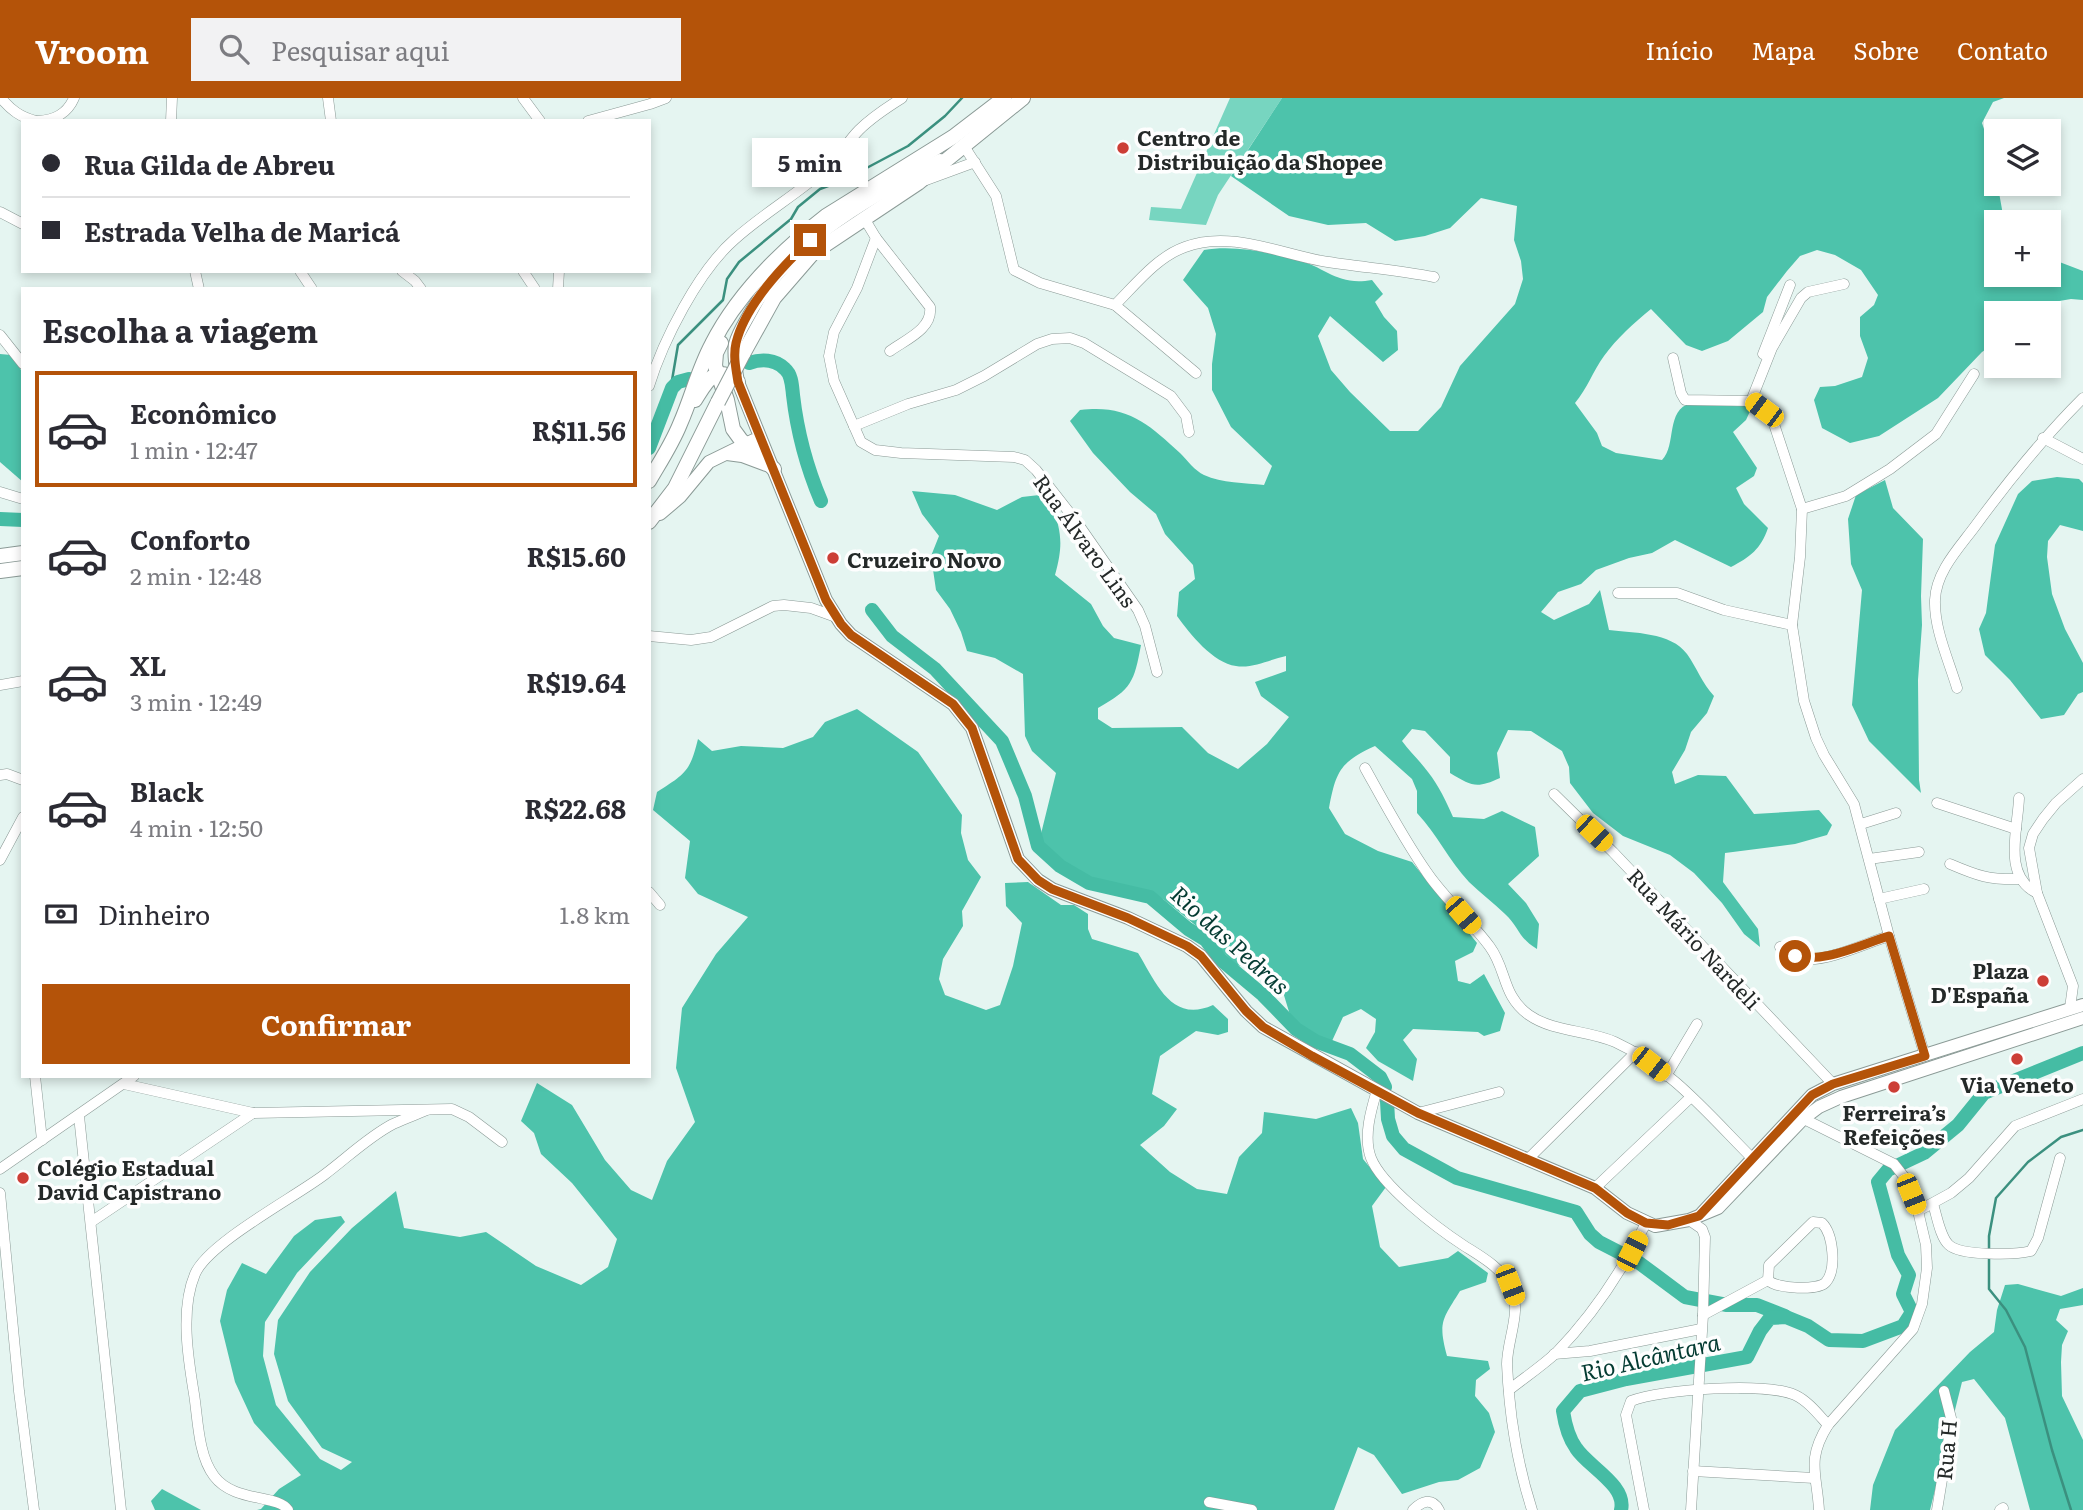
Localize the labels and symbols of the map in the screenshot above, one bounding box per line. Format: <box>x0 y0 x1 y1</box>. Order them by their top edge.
place label: Centro de Distribuição da Shopee <box>1137 121 1383 176</box>
callout: 5 min <box>752 138 868 188</box>
marker: Centro de Distribuição da Shopee <box>1115 140 1131 156</box>
route end <box>794 224 826 256</box>
car <box>1741 389 1788 431</box>
street label: Rua Álvaro Lins <box>1027 467 1145 613</box>
place label: Cruzeiro Novo <box>847 543 1002 574</box>
marker: Cruzeiro Novo <box>825 550 841 566</box>
car <box>1572 811 1617 855</box>
street label: Rua Mário Nardeli <box>1621 861 1769 1015</box>
water label: Rio das Pedras <box>1164 876 1298 1002</box>
car <box>1442 892 1485 938</box>
route start <box>1779 940 1811 972</box>
place label: Plaza D'España <box>1931 954 2030 1009</box>
marker: Plaza D'España <box>2035 973 2051 989</box>
car <box>1628 1043 1675 1085</box>
marker: Via Veneto <box>2009 1051 2025 1067</box>
place label: Via Veneto <box>1960 1068 2074 1099</box>
marker: Ferreira’s Refeições <box>1886 1079 1902 1095</box>
place label: Ferreira’s Refeições <box>1842 1096 1946 1151</box>
place label: Colégio Estadual David Capistrano <box>37 1151 221 1206</box>
marker: Colégio Estadual David Capistrano <box>15 1170 31 1186</box>
car <box>1894 1171 1929 1217</box>
car <box>1614 1228 1651 1274</box>
car <box>1493 1262 1528 1308</box>
water label: Rio Alcântara <box>1577 1323 1723 1389</box>
street label: Rua H <box>1927 1418 1963 1482</box>

